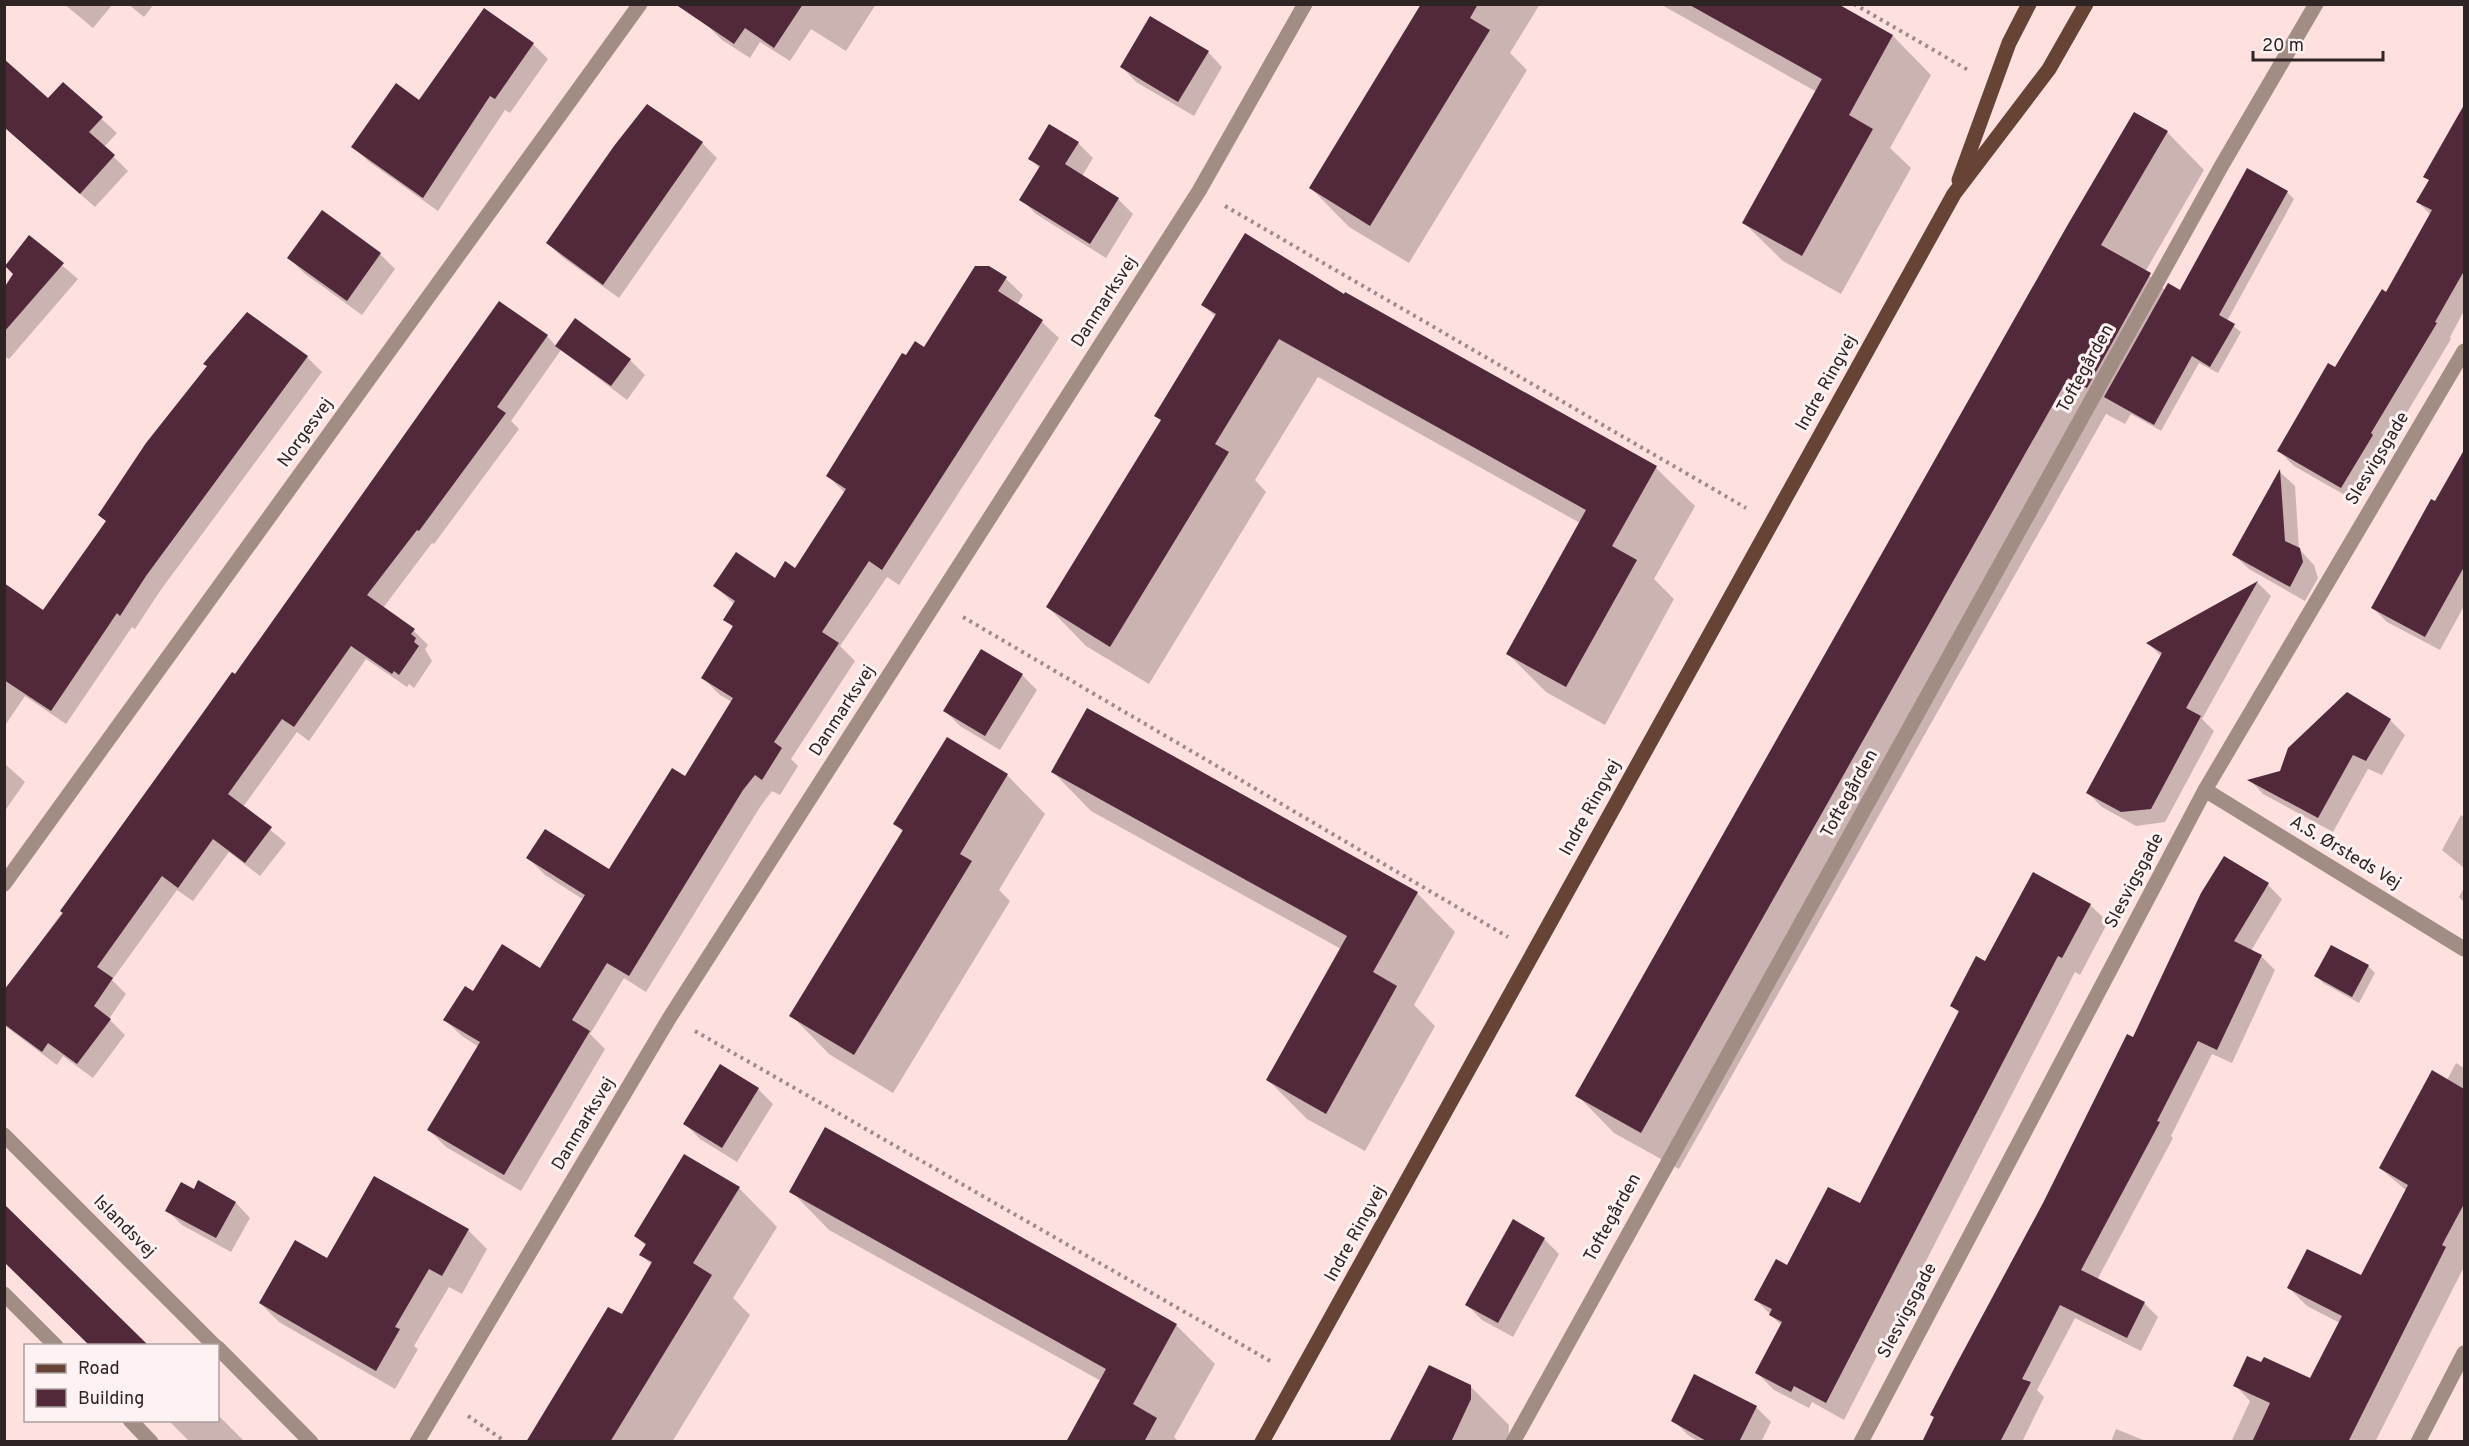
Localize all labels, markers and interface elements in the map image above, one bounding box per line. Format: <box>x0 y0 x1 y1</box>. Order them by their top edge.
scale bar <box>2253 24 2384 62</box>
text: 20 m <box>2262 35 2304 58</box>
street label: Danmarksvej <box>1067 252 1143 352</box>
street label: Toftegården <box>2052 321 2120 417</box>
street label: Indre Ringvej <box>1791 331 1863 435</box>
street label: Norgesvej <box>273 394 339 472</box>
street label: Slesvigsgade <box>2341 408 2415 510</box>
street label: Danmarksvej <box>805 661 881 761</box>
street label: Toftegården <box>1816 746 1884 842</box>
street label: Indre Ringvej <box>1555 756 1627 860</box>
street label: A.S. Ørsteds Vej <box>2285 811 2405 895</box>
street label: Slesvigsgade <box>2100 829 2170 933</box>
street label: Danmarksvej <box>547 1073 621 1175</box>
street label: Toftegården <box>1579 1170 1647 1266</box>
street label: Indre Ringvej <box>1320 1182 1392 1286</box>
street label: Islandsvej <box>88 1191 160 1263</box>
street label: Slesvigsgade <box>1873 1259 1943 1363</box>
legend <box>24 1344 219 1422</box>
text: Road <box>78 1358 120 1381</box>
text: Building <box>78 1388 144 1411</box>

